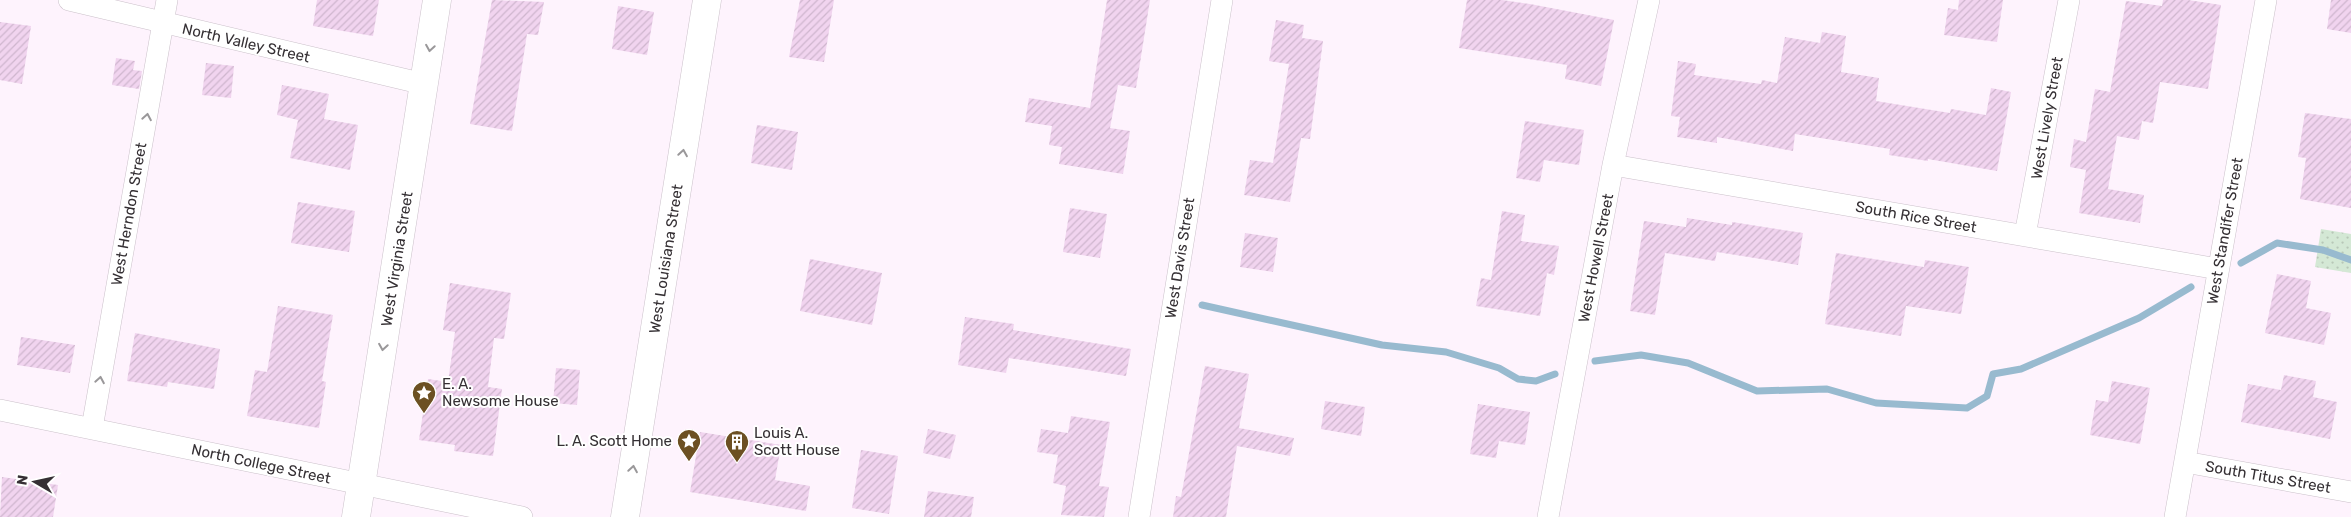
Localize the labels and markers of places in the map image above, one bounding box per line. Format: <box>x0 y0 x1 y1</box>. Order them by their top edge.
place label: E. A. Newsome House <box>442 375 559 410</box>
place icon: E. A. Newsome House <box>411 380 437 414</box>
place label: Louis A. Scott House <box>754 424 840 459</box>
place icon: L. A. Scott Home <box>676 428 702 462</box>
building icon: Louis A. Scott House <box>724 429 750 463</box>
place label: L. A. Scott Home <box>556 432 672 450</box>

